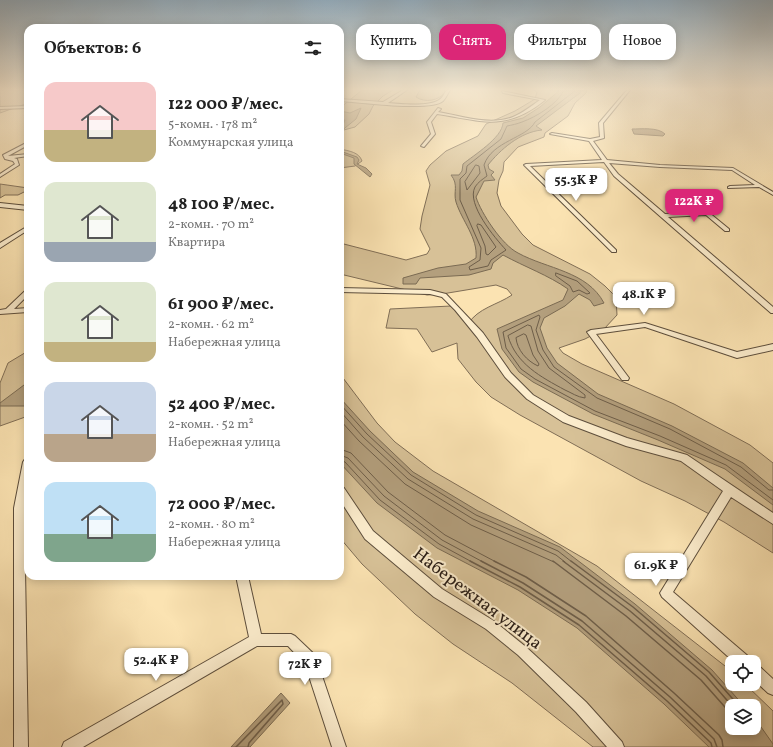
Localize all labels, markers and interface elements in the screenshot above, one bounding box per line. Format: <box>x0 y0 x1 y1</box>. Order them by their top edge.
chip: Купить <box>356 24 431 60</box>
chip: Снять <box>439 24 506 60</box>
chip: Фильтры <box>514 24 601 60</box>
chip: Новое <box>609 24 676 60</box>
text: Объектов: 6 <box>44 37 141 60</box>
icon: filters <box>302 37 324 59</box>
text: 122 000 ₽/мес. <box>168 93 283 116</box>
icon: home <box>76 98 124 146</box>
text: 5-комн. · 178 m² <box>168 116 257 134</box>
text: Коммунарская улица <box>168 134 293 152</box>
pin: 55.3K ₽ <box>539 168 613 202</box>
text: 55.3K ₽ <box>554 172 598 190</box>
pin: 122K ₽ <box>661 189 727 223</box>
text: 48 100 ₽/мес. <box>168 193 275 216</box>
text: 122K ₽ <box>674 193 714 211</box>
icon: home <box>76 198 124 246</box>
text: 2-комн. · 70 m² <box>168 216 254 234</box>
text: Квартира <box>168 234 225 252</box>
pin: 48.1K ₽ <box>607 282 681 316</box>
text: 48.1K ₽ <box>622 286 666 304</box>
text: 61 900 ₽/мес. <box>168 293 274 316</box>
icon: home <box>76 298 124 346</box>
text: 2-комн. · 62 m² <box>168 316 254 334</box>
text: Набережная улица <box>168 334 281 352</box>
text: 52 400 ₽/мес. <box>168 393 275 416</box>
icon: home <box>76 398 124 446</box>
text: 2-комн. · 52 m² <box>168 416 254 434</box>
text: Набережная улица <box>168 434 281 452</box>
text: 72 000 ₽/мес. <box>168 493 276 516</box>
icon: home <box>76 498 124 546</box>
text: 2-комн. · 80 m² <box>168 516 255 534</box>
text: Набережная улица <box>168 534 281 552</box>
street label: Набережная улица <box>407 542 547 656</box>
pin: 61.9K ₽ <box>619 553 693 587</box>
text: 61.9K ₽ <box>634 557 678 575</box>
pin: 52.4K ₽ <box>119 648 193 682</box>
text: 52.4K ₽ <box>133 652 179 670</box>
pin: 72K ₽ <box>277 652 333 686</box>
map controls <box>725 655 761 735</box>
button: locate <box>725 655 761 691</box>
text: 72K ₽ <box>288 656 322 674</box>
button: layers <box>725 699 761 735</box>

